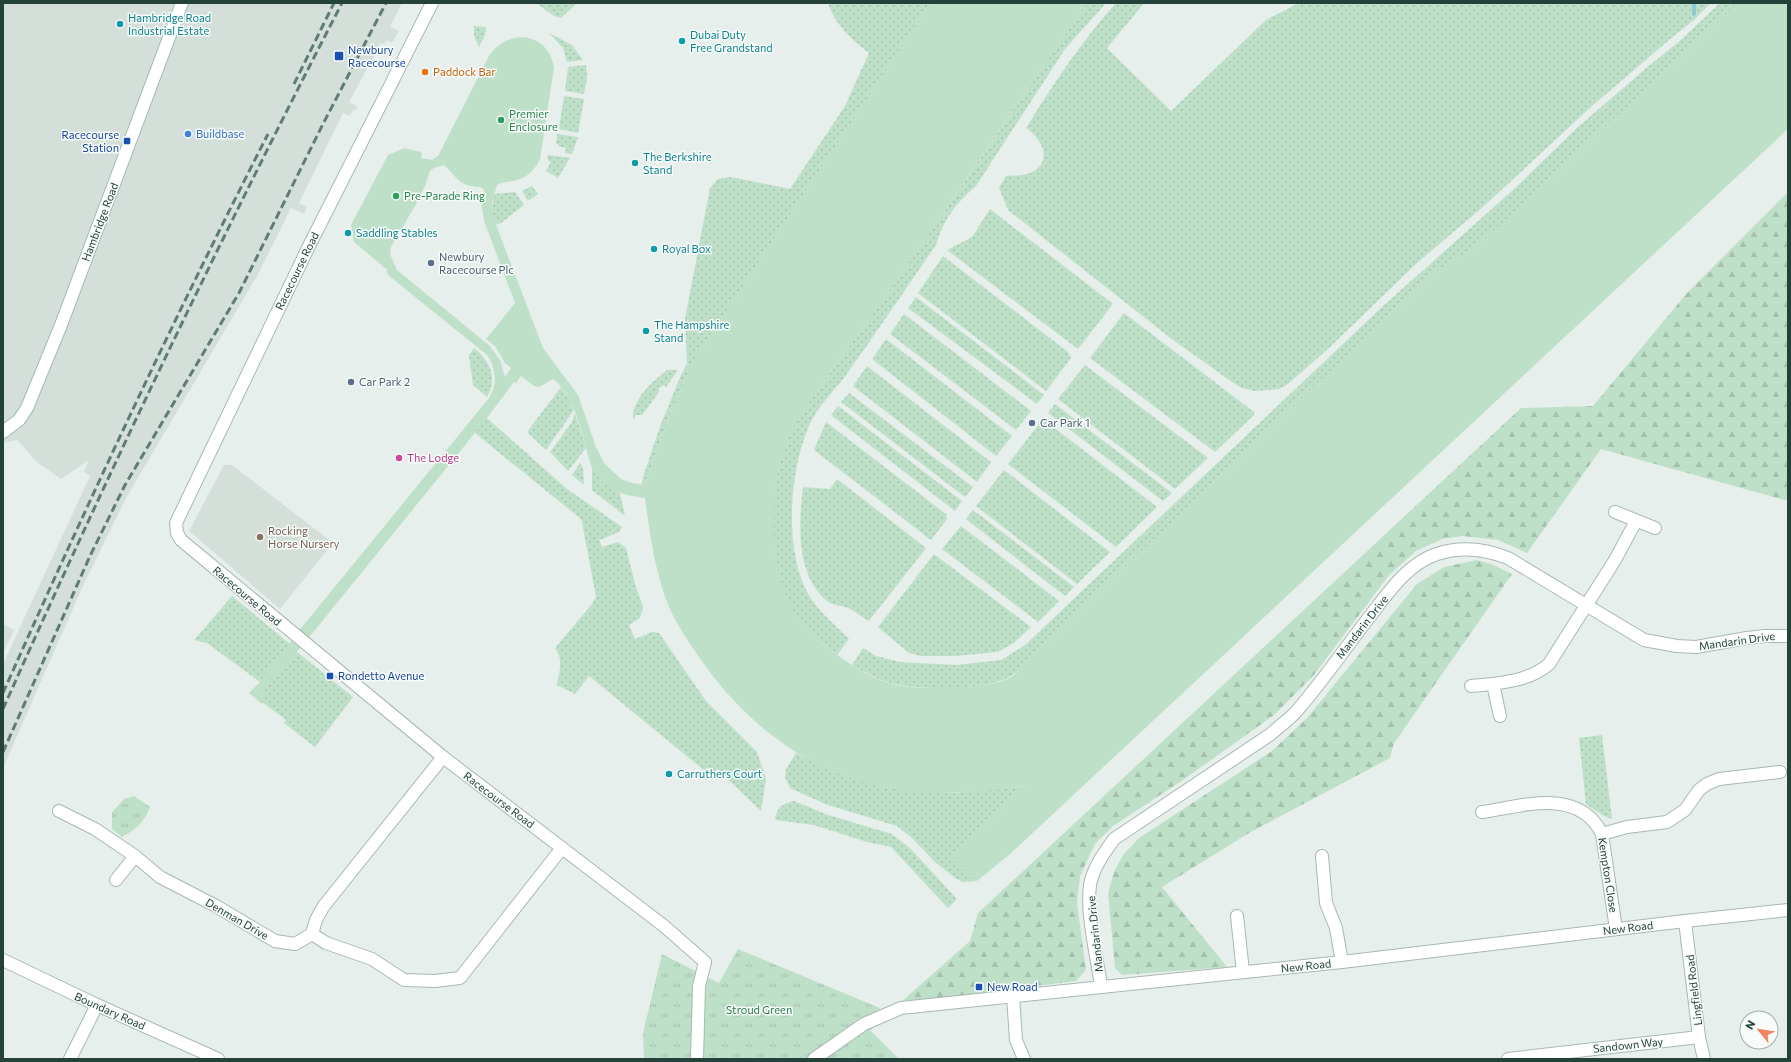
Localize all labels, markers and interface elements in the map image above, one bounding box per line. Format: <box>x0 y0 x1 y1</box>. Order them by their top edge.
place label: Hambridge Road Industrial Estate <box>128 11 211 37</box>
marker: Hambridge Road Industrial Estate <box>115 19 125 29</box>
place label: Dubai Duty Free Grandstand <box>690 28 773 54</box>
marker: Dubai Duty Free Grandstand <box>677 36 687 46</box>
place label: Newbury Racecourse <box>348 43 406 69</box>
marker: Newbury Racecourse <box>333 50 345 62</box>
place label: Paddock Bar <box>433 65 496 78</box>
marker: Paddock Bar <box>420 67 430 77</box>
place label: Premier Enclosure <box>509 107 558 133</box>
marker: Premier Enclosure <box>496 115 506 125</box>
place label: Buildbase <box>196 127 244 140</box>
place label: Racecourse Station <box>61 128 119 154</box>
marker: Buildbase <box>183 129 193 139</box>
marker: Racecourse Station <box>122 136 132 146</box>
place label: The Berkshire Stand <box>643 150 712 176</box>
marker: The Berkshire Stand <box>630 158 640 168</box>
street label: Hambridge Road <box>79 181 120 263</box>
place label: Pre-Parade Ring <box>404 189 485 202</box>
marker: Pre-Parade Ring <box>391 191 401 201</box>
place label: Saddling Stables <box>356 226 438 239</box>
marker: Saddling Stables <box>343 228 353 238</box>
street label: Racecourse Road <box>272 230 321 312</box>
place label: Royal Box <box>662 242 711 255</box>
marker: Royal Box <box>649 244 659 254</box>
place label: Newbury Racecourse Plc <box>439 250 514 276</box>
marker: Newbury Racecourse Plc <box>426 258 436 268</box>
place label: The Hampshire Stand <box>654 318 730 344</box>
marker: The Hampshire Stand <box>641 326 651 336</box>
place label: Car Park 2 <box>359 375 410 388</box>
marker: Car Park 2 <box>346 377 356 387</box>
place label: Car Park 1 <box>1040 416 1090 429</box>
marker: Car Park 1 <box>1027 418 1037 428</box>
place label: The Lodge <box>407 451 459 464</box>
marker: The Lodge <box>394 453 404 463</box>
place label: Rocking Horse Nursery <box>268 524 340 550</box>
marker: Rocking Horse Nursery <box>255 532 265 542</box>
street label: Racecourse Road <box>210 563 284 628</box>
street label: Mandarin Drive <box>1333 592 1390 661</box>
street label: Mandarin Drive <box>1698 629 1776 652</box>
place label: Rondetto Avenue <box>338 669 424 682</box>
marker: Rondetto Avenue <box>325 671 335 681</box>
place label: Carruthers Court <box>677 767 763 780</box>
street label: Racecourse Road <box>461 769 537 830</box>
marker: Carruthers Court <box>664 769 674 779</box>
street label: Kempton Close <box>1596 836 1621 914</box>
street label: Denman Drive <box>203 895 271 942</box>
street label: Mandarin Drive <box>1084 895 1105 973</box>
street label: New Road <box>1602 918 1654 937</box>
street label: Lingfield Road <box>1683 954 1704 1026</box>
street label: New Road <box>1280 956 1332 975</box>
place label: New Road <box>987 980 1038 993</box>
marker: New Road <box>974 982 984 992</box>
street label: Boundary Road <box>73 989 148 1032</box>
park label: Stroud Green <box>726 1003 792 1016</box>
north arrow <box>1739 1010 1779 1050</box>
text: N <box>1742 1018 1758 1032</box>
street label: Sandown Way <box>1592 1034 1664 1055</box>

